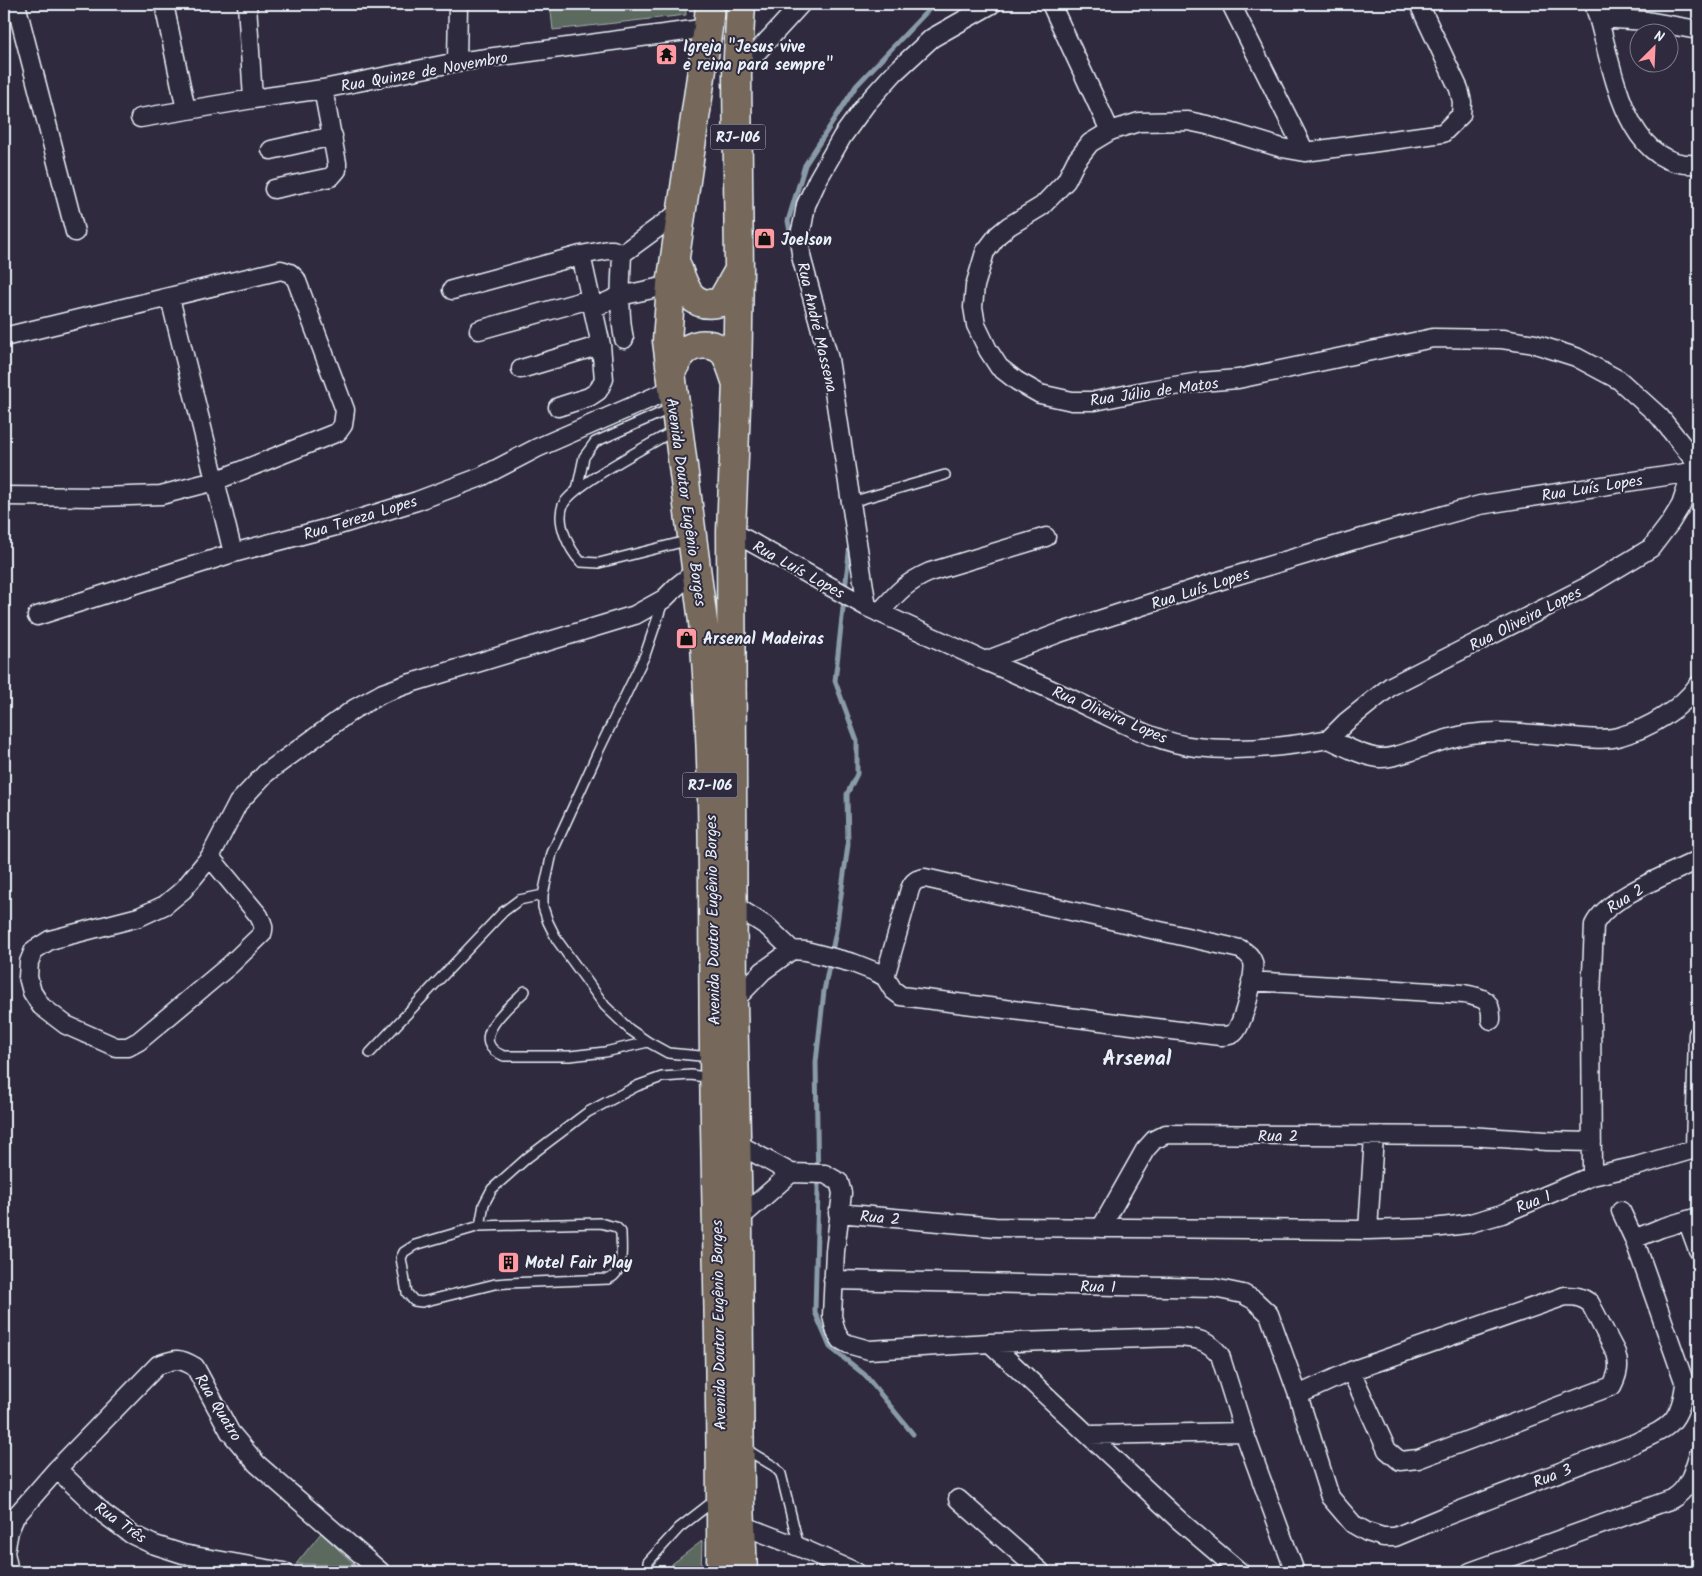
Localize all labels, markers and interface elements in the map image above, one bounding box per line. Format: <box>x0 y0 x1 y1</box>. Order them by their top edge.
north arrow <box>1630 22 1680 72</box>
text: N <box>1650 25 1668 49</box>
place label: Igreja "Jesus vive e reina para sempre" <box>683 35 833 78</box>
temple icon: Igreja "Jesus vive e reina para sempre" <box>655 43 679 67</box>
street label: Rua Quinze de Novembro <box>339 45 510 99</box>
road number: RJ-106 <box>710 124 766 150</box>
shop icon: Joelson <box>753 227 777 251</box>
place label: Joelson <box>781 228 832 253</box>
street label: Rua André Massena <box>789 260 844 395</box>
street label: Rua Júlio de Matos <box>1088 371 1220 414</box>
street label: Avenida Doutor Eugênio Borges <box>658 396 713 608</box>
street label: Rua Luís Lopes <box>1540 468 1645 509</box>
street label: Rua Tereza Lopes <box>300 489 421 548</box>
street label: Rua Luís Lopes <box>748 535 849 606</box>
street label: Rua Luís Lopes <box>1148 562 1253 617</box>
street label: Rua Oliveira Lopes <box>1465 580 1586 658</box>
shop icon: Arsenal Madeiras <box>675 626 699 650</box>
place label: Arsenal Madeiras <box>703 627 824 652</box>
street label: Rua Oliveira Lopes <box>1048 680 1171 751</box>
road number: RJ-106 <box>682 772 738 798</box>
street label: Avenida Doutor Eugênio Borges <box>699 814 728 1025</box>
street label: Rua 2 <box>1602 878 1649 921</box>
district label: Arsenal <box>1103 1043 1172 1076</box>
street label: Rua 2 <box>1258 1124 1298 1149</box>
street label: Rua 1 <box>1512 1184 1555 1221</box>
street label: Rua 2 <box>859 1204 901 1233</box>
street label: Avenida Doutor Eugênio Borges <box>705 1219 734 1430</box>
building icon: Motel Fair Play <box>497 1250 521 1274</box>
place label: Motel Fair Play <box>525 1251 633 1276</box>
street label: Rua 1 <box>1080 1275 1116 1300</box>
street label: Rua Quatro <box>188 1369 248 1446</box>
street label: Rua 3 <box>1529 1458 1576 1495</box>
street label: Rua Três <box>89 1496 151 1550</box>

